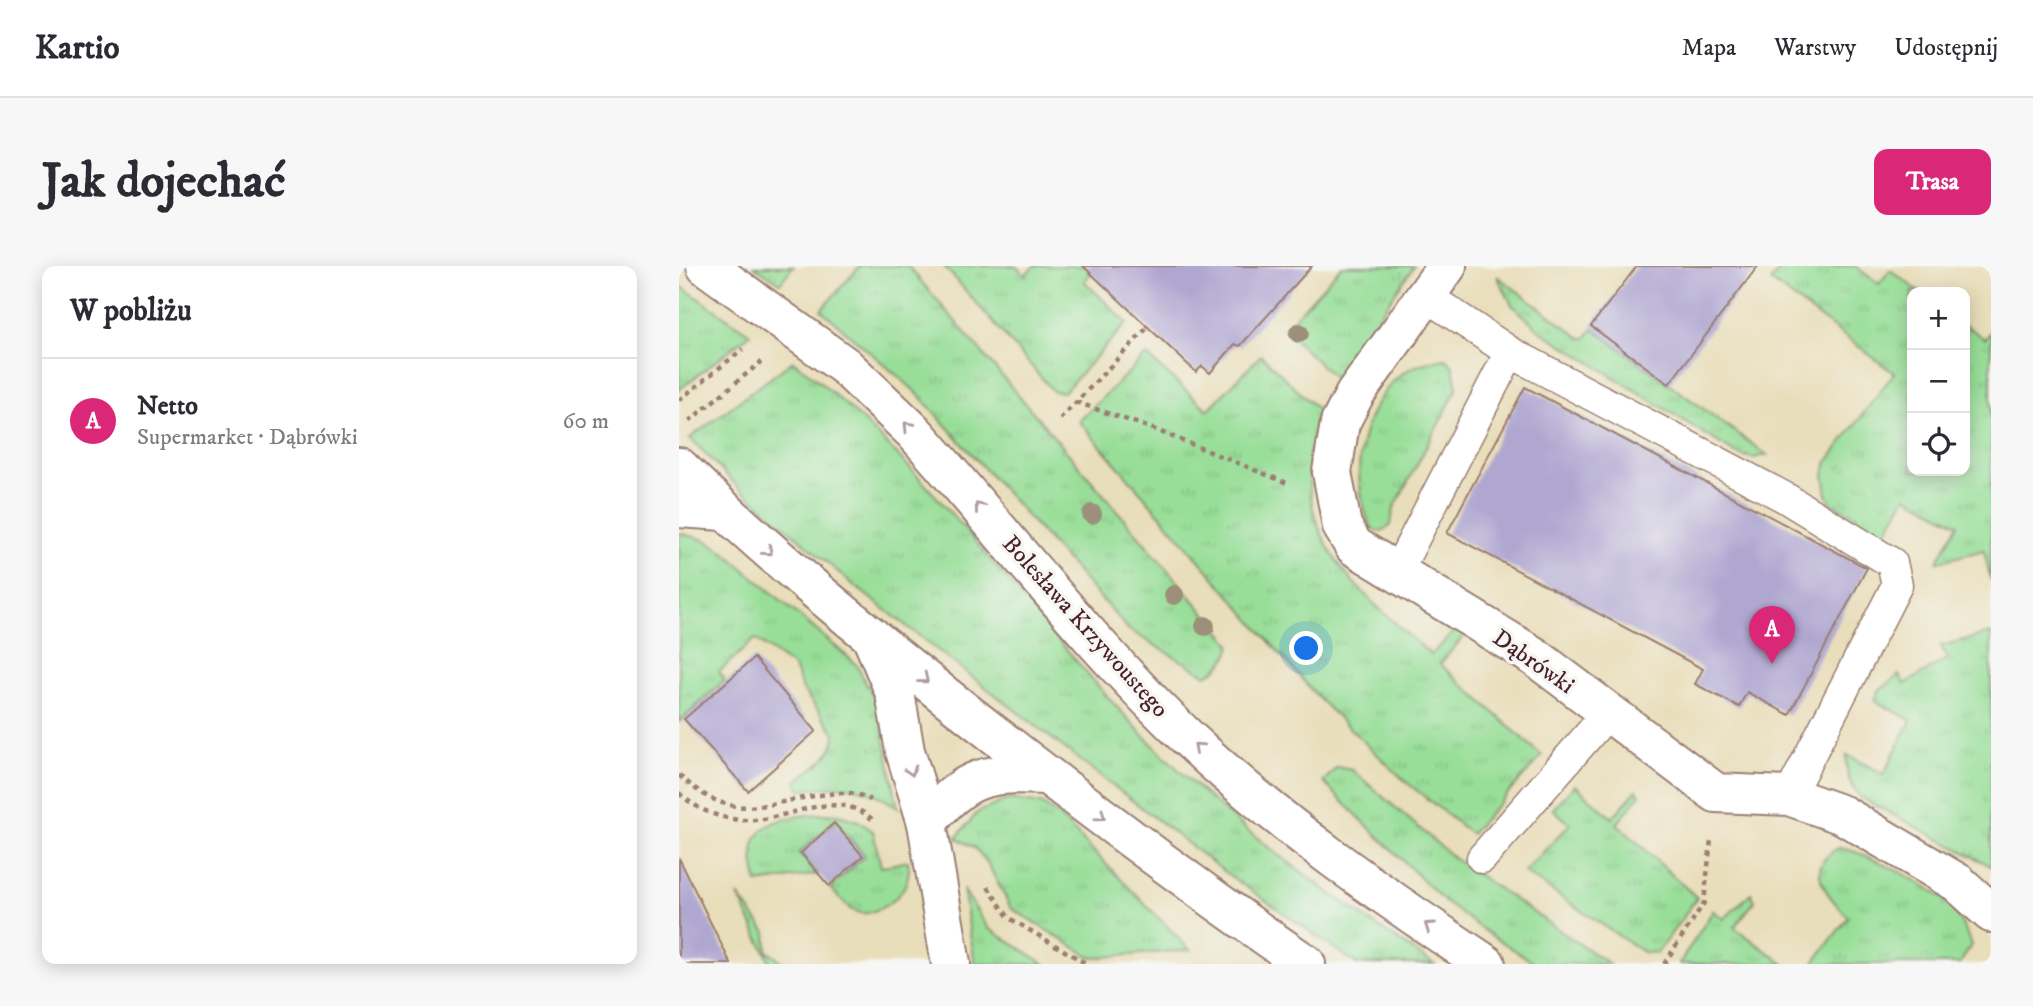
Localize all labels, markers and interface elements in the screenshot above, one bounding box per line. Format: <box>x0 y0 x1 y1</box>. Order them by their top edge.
text: Kartio <box>35 28 120 69</box>
text: Mapa <box>1682 33 1736 63</box>
text: Warstwy <box>1774 33 1856 63</box>
text: Udostępnij <box>1894 33 1998 63</box>
button: Trasa <box>1874 149 1991 215</box>
text: Jak dojechać <box>42 151 285 213</box>
map controls <box>1907 287 1970 476</box>
button: + <box>1907 287 1970 350</box>
text: W pobliżu <box>70 293 192 330</box>
button: − <box>1907 350 1970 413</box>
text: Netto <box>137 390 198 423</box>
text: A <box>86 407 100 436</box>
text: 60 m <box>562 407 609 436</box>
button: locate <box>1907 413 1970 476</box>
one-way arrow <box>904 422 916 434</box>
text: Supermarket · Dąbrówki <box>137 423 358 452</box>
one-way arrow <box>975 502 987 515</box>
street label: Bolesława Krzywoustego <box>996 529 1175 724</box>
one-way arrow <box>760 543 773 555</box>
pin: A <box>1749 606 1795 664</box>
street label: Dąbrówki <box>1487 623 1580 701</box>
your location <box>1289 631 1323 665</box>
one-way arrow <box>917 670 929 683</box>
one-way arrow <box>1194 743 1207 756</box>
one-way arrow <box>903 765 918 777</box>
one-way arrow <box>1093 807 1106 820</box>
one-way arrow <box>1424 922 1437 934</box>

